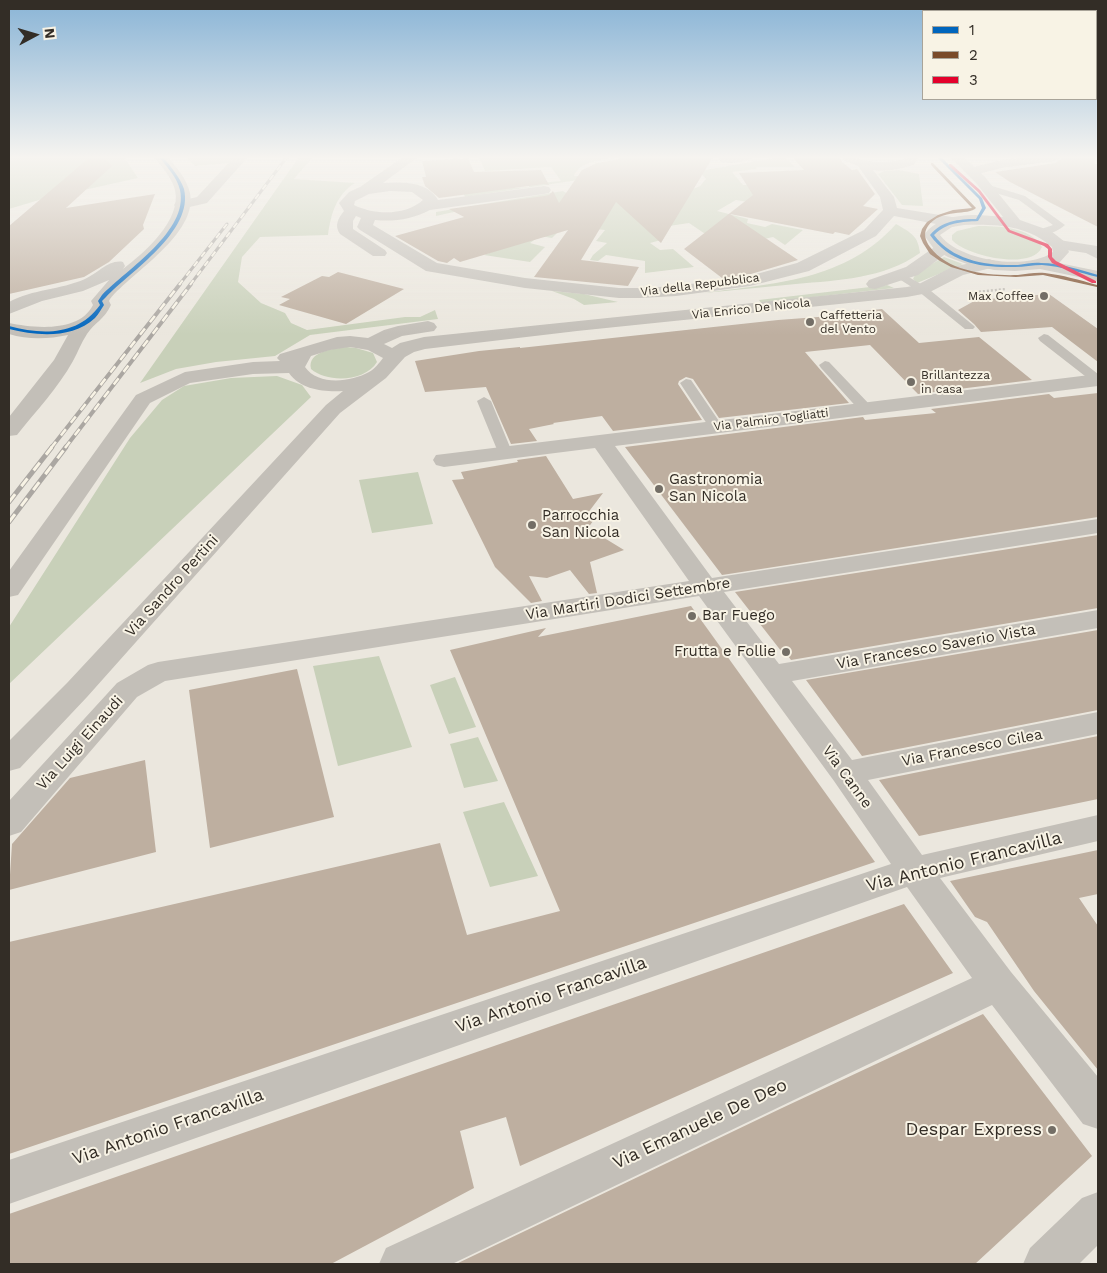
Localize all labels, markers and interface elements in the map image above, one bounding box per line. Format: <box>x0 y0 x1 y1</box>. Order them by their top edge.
north arrow <box>10 10 60 60</box>
legend <box>922 10 1097 100</box>
text: 1 <box>969 21 975 39</box>
text: N <box>41 27 58 39</box>
text: 2 <box>969 46 978 64</box>
text: 3 <box>969 71 978 89</box>
street label: Via della Repubblica <box>640 271 760 299</box>
place label: Max Coffee <box>968 289 1034 303</box>
marker: Max Coffee <box>1038 290 1050 302</box>
street label: Via Enrico De Nicola <box>691 296 811 322</box>
place label: Caffetteria del Vento <box>820 308 882 336</box>
marker: Caffetteria del Vento <box>804 316 816 328</box>
place label: Brillantezza in casa <box>921 368 990 396</box>
marker: Brillantezza in casa <box>905 376 917 388</box>
street label: Via Palmiro Togliatti <box>713 406 829 434</box>
place label: Gastronomia San Nicola <box>669 471 762 506</box>
marker: Gastronomia San Nicola <box>653 483 665 495</box>
place label: Parrocchia San Nicola <box>542 507 620 542</box>
marker: Parrocchia San Nicola <box>526 519 538 531</box>
street label: Via Sandro Pertini <box>122 531 222 641</box>
street label: Via Martiri Dodici Settembre <box>524 574 732 624</box>
place label: Bar Fuego <box>702 607 775 625</box>
marker: Bar Fuego <box>686 610 698 622</box>
street label: Via Francesco Saverio Vista <box>835 621 1037 673</box>
place label: Frutta e Follie <box>674 643 776 661</box>
marker: Frutta e Follie <box>780 646 792 658</box>
street label: Via Luigi Einaudi <box>33 692 127 794</box>
street label: Via Francesco Cilea <box>900 726 1044 770</box>
street label: Via Canne <box>818 742 876 812</box>
street label: Via Antonio Francavilla <box>864 827 1064 897</box>
street label: Via Antonio Francavilla <box>453 952 649 1038</box>
street label: Via Emanuele De Deo <box>609 1074 791 1174</box>
street label: Via Antonio Francavilla <box>70 1084 266 1170</box>
place label: Despar Express <box>905 1119 1042 1141</box>
marker: Despar Express <box>1046 1124 1058 1136</box>

